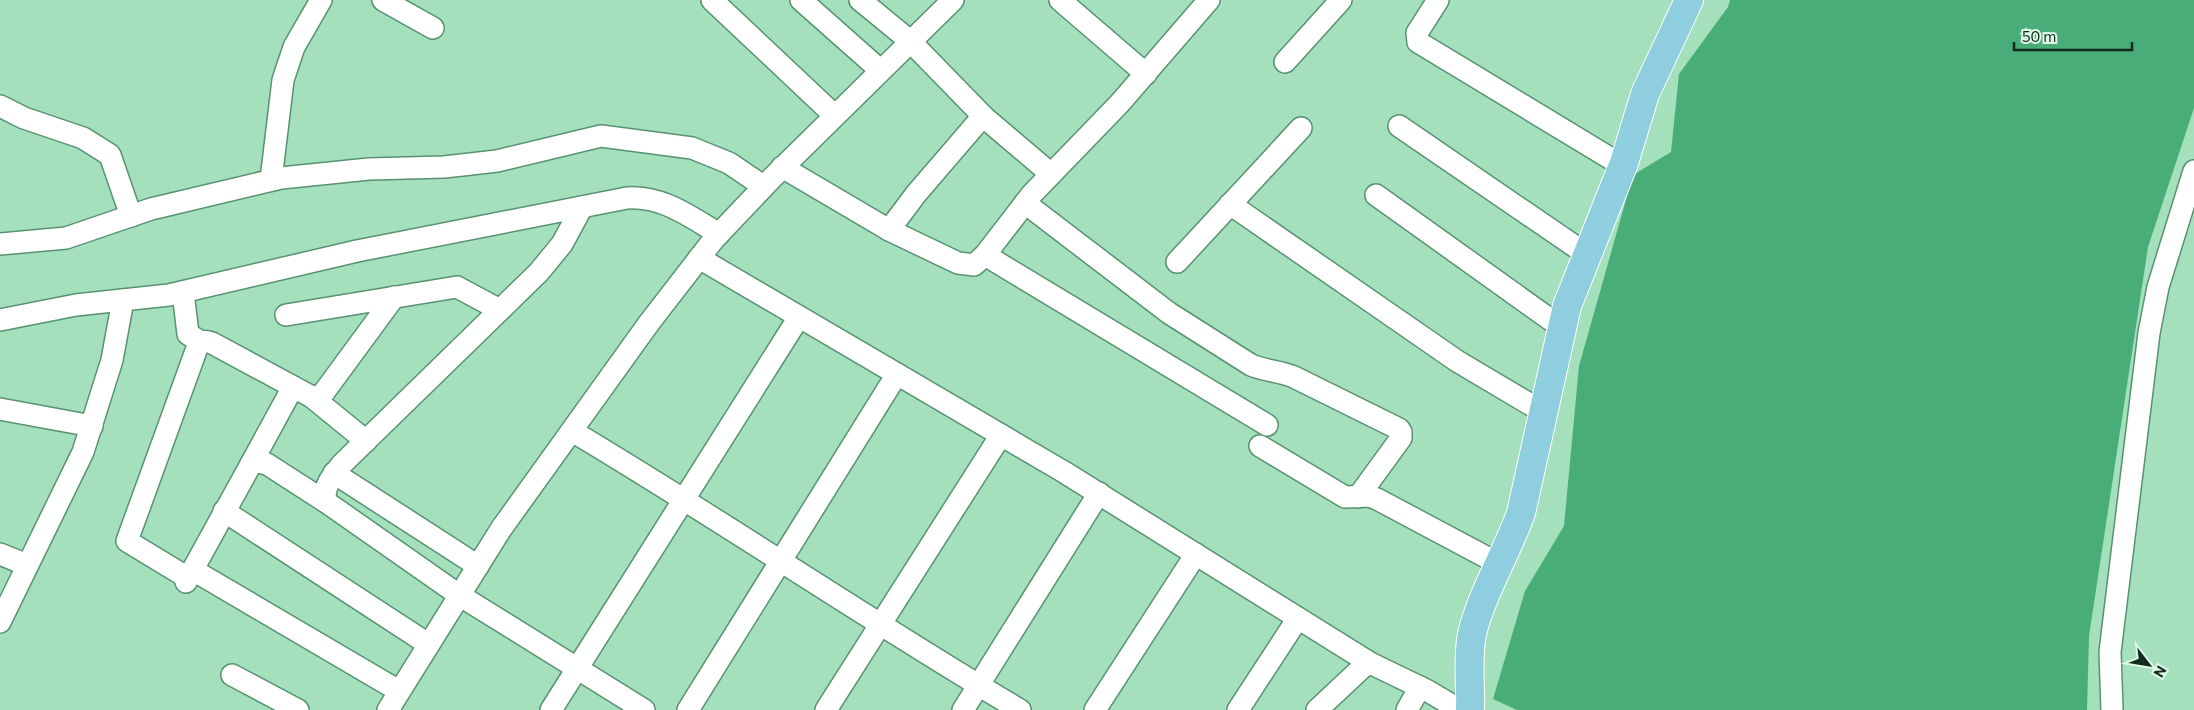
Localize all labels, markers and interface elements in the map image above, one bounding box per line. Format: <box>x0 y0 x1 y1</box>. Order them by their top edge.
scale bar <box>2014 20 2132 52</box>
text: 50 m <box>2022 27 2056 45</box>
north arrow <box>2124 640 2174 690</box>
text: N <box>2151 663 2171 681</box>

